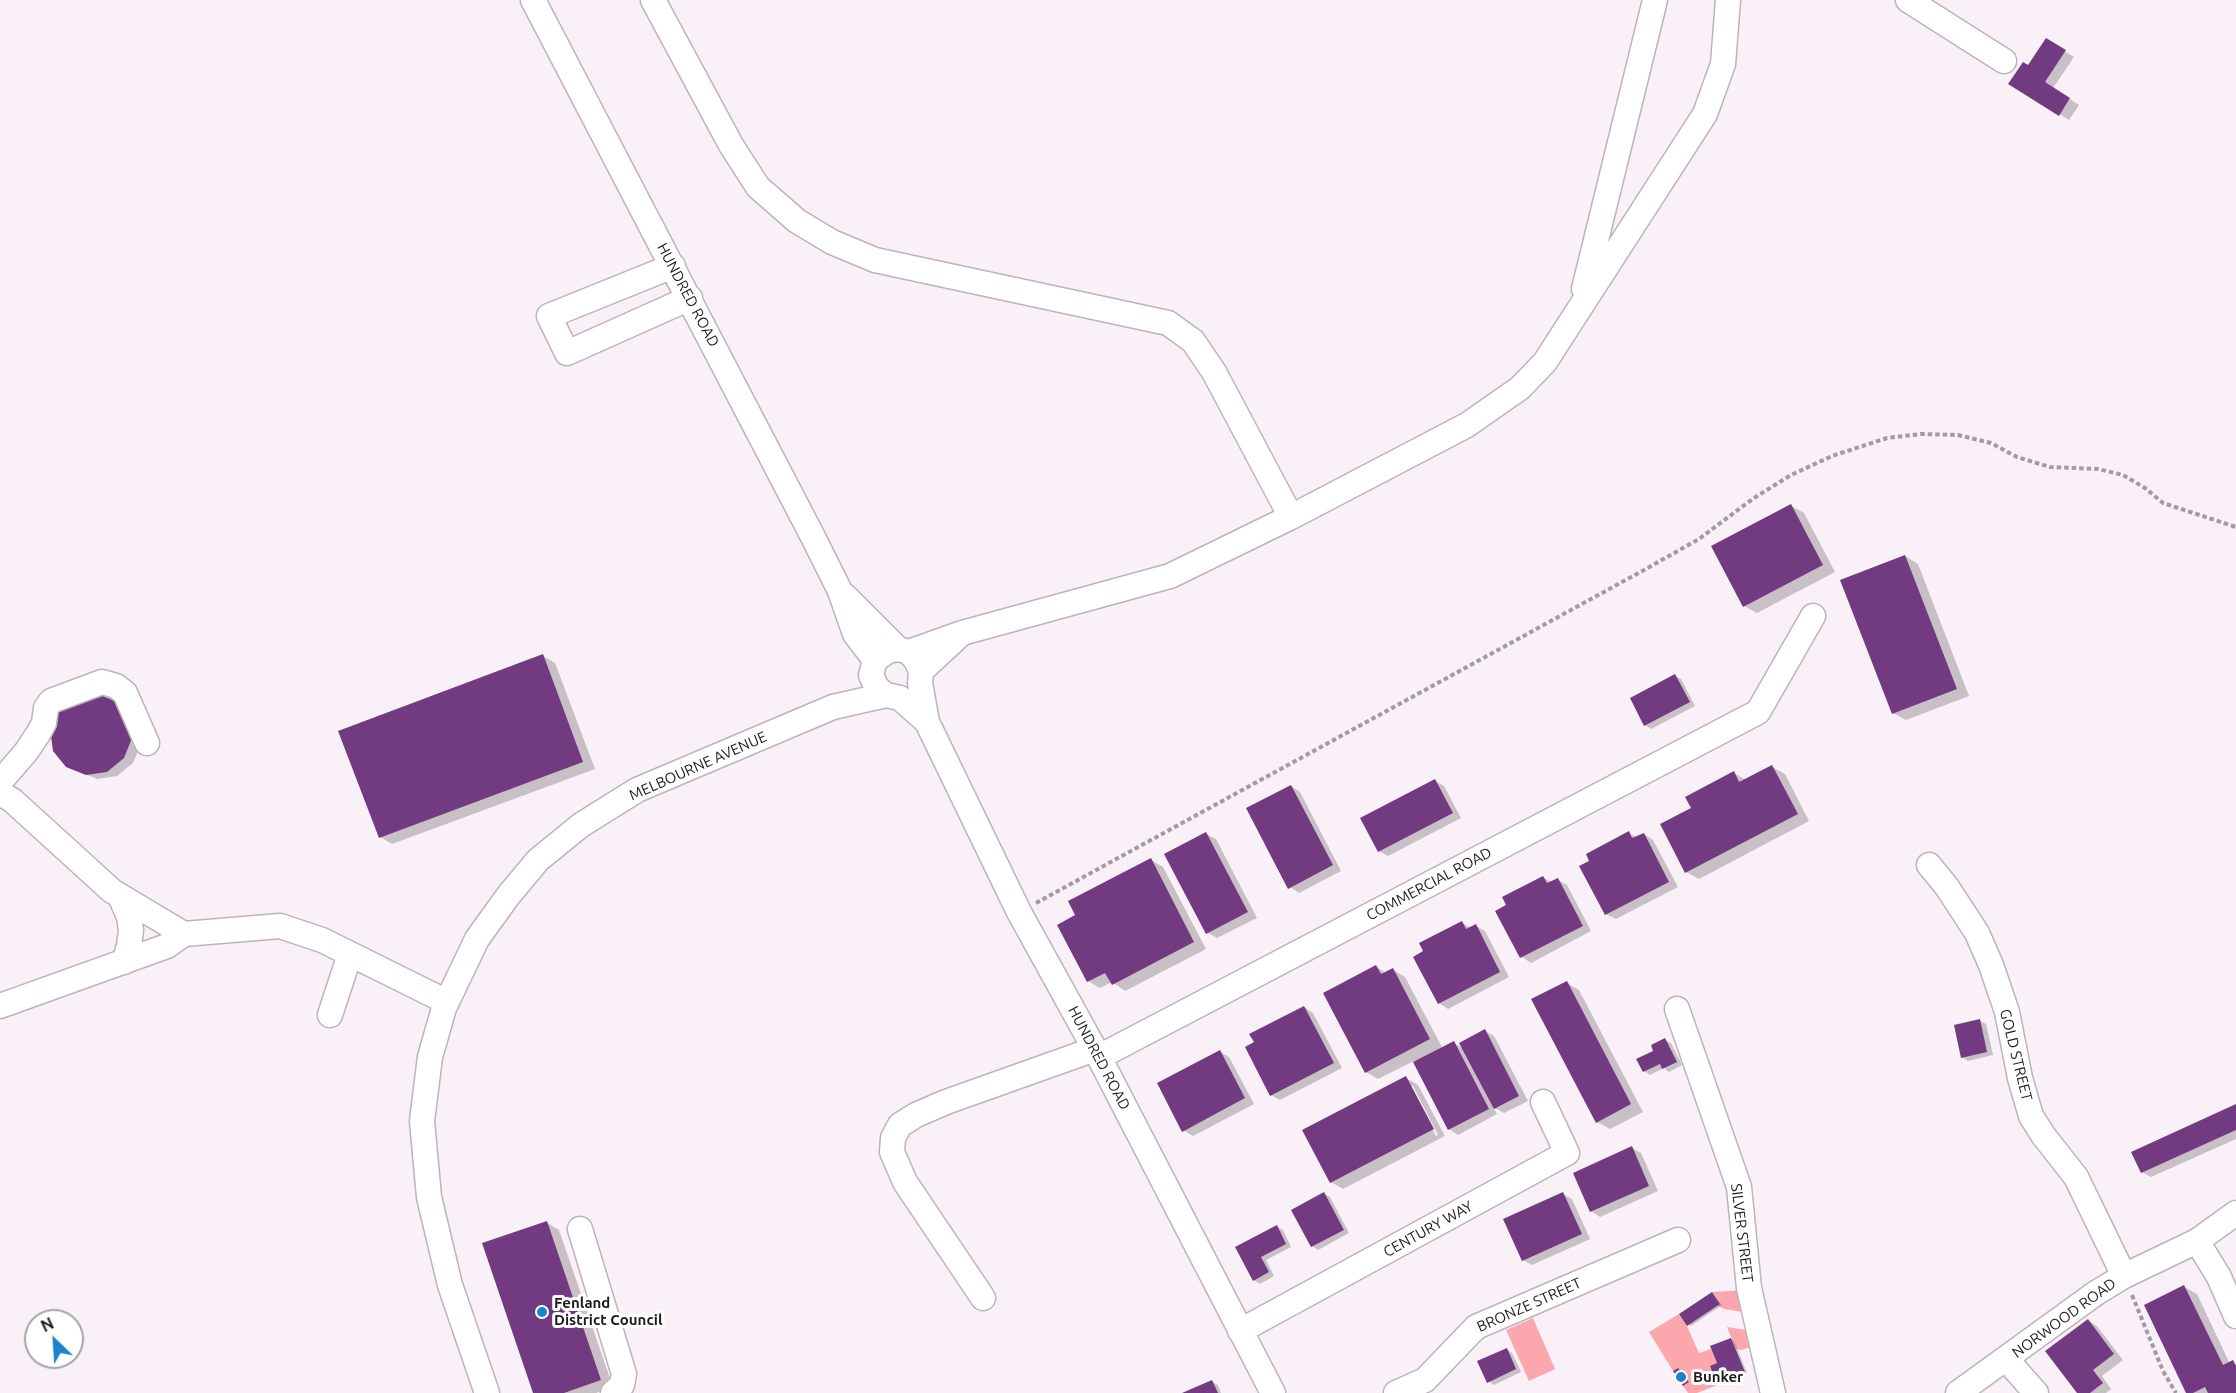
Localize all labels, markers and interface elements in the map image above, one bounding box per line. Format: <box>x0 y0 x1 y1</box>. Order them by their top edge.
street label: HUNDRED ROAD <box>653 240 723 350</box>
street label: MELBOURNE AVENUE <box>626 728 770 804</box>
street label: COMMERCIAL ROAD <box>1363 843 1495 925</box>
street label: HUNDRED ROAD <box>1064 1003 1134 1113</box>
street label: GOLD STREET <box>1996 1007 2036 1103</box>
street label: SILVER STREET <box>1727 1183 1757 1283</box>
street label: CENTURY WAY <box>1380 1197 1476 1261</box>
street label: BRONZE STREET <box>1474 1274 1584 1336</box>
street label: NORWOOD ROAD <box>2009 1274 2119 1362</box>
place label: Fenland District Council <box>554 1294 662 1329</box>
marker: Fenland District Council <box>535 1305 549 1319</box>
north arrow <box>24 1309 84 1369</box>
text: N <box>38 1314 56 1335</box>
place label: Bunker <box>1693 1368 1743 1386</box>
marker: Bunker <box>1674 1370 1688 1384</box>

